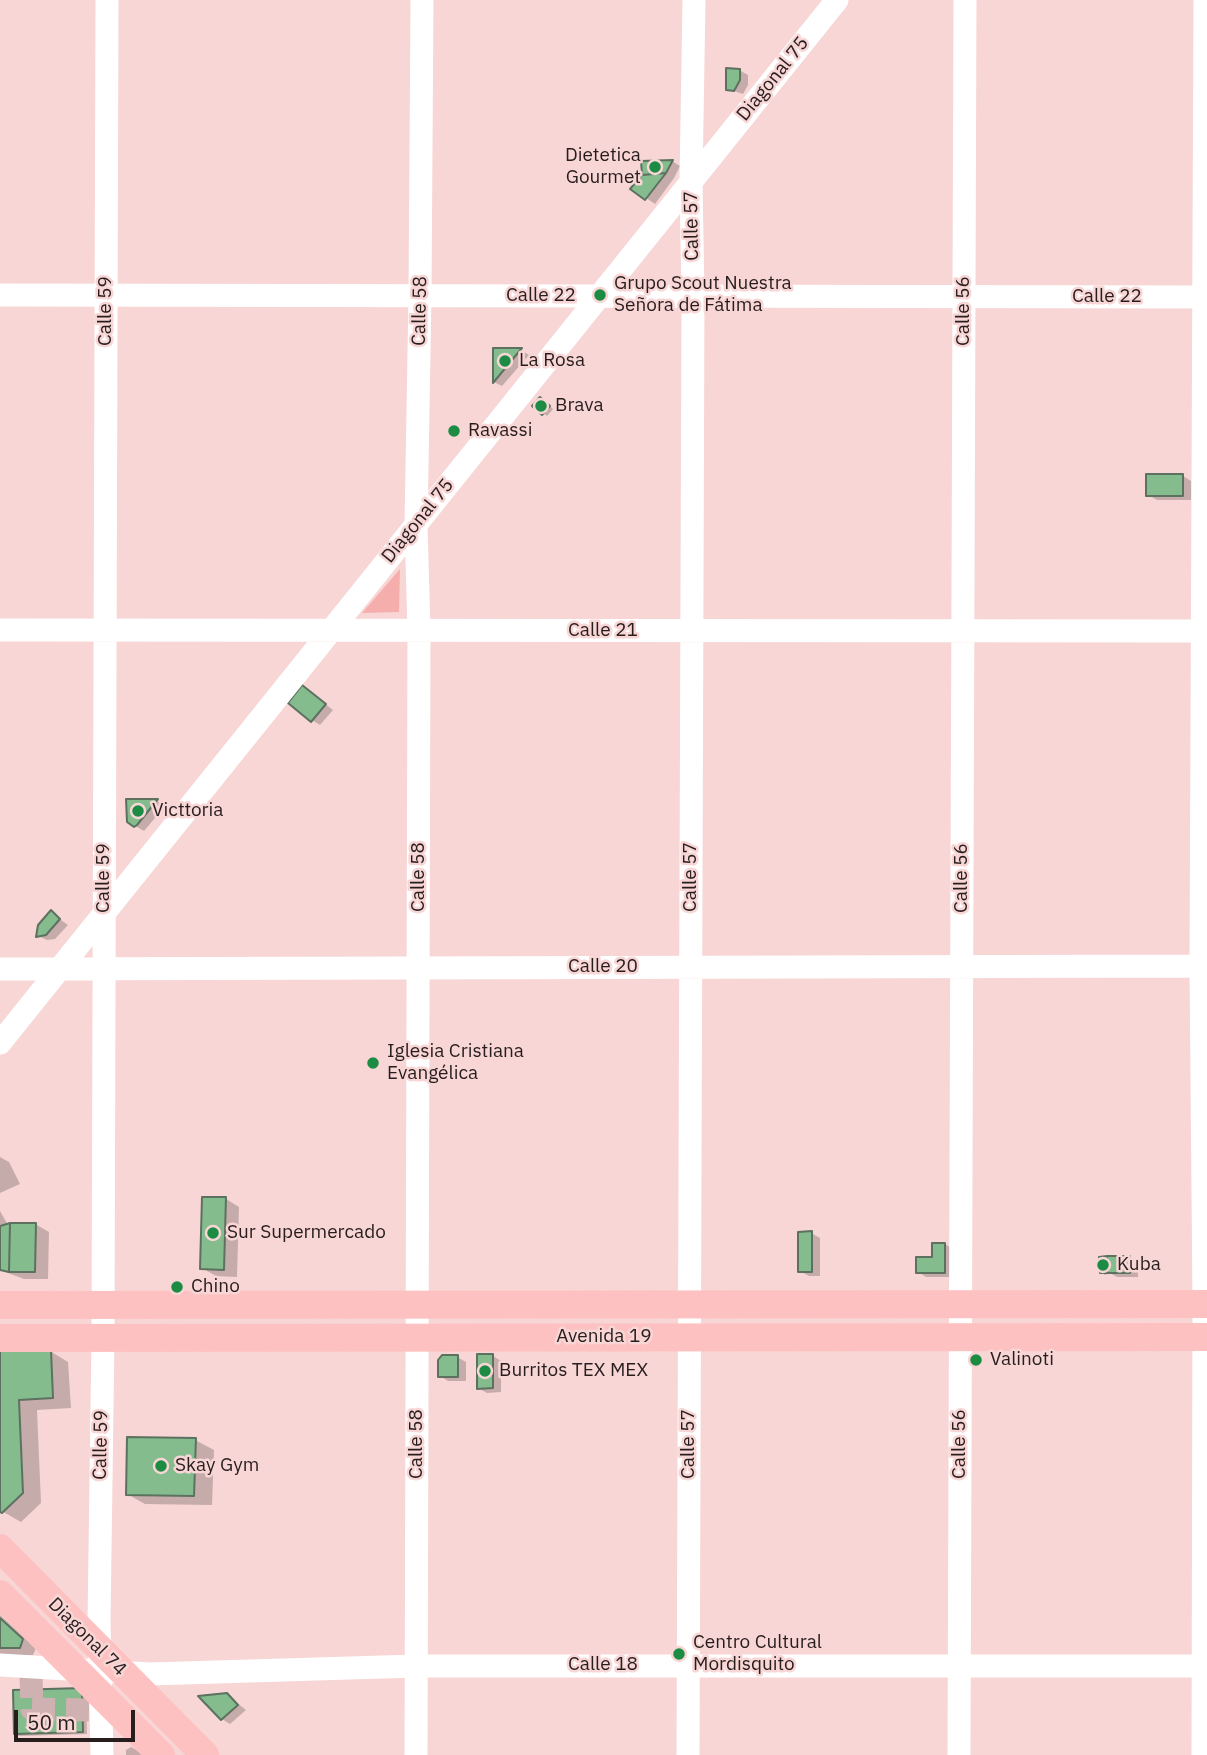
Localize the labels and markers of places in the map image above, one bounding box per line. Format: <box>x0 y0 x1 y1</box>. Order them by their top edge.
place label: Dietetica Gourmet <box>565 145 641 189</box>
marker: Dietetica Gourmet <box>647 159 663 175</box>
place label: Grupo Scout Nuestra Señora de Fátima <box>614 273 792 317</box>
marker: Grupo Scout Nuestra Señora de Fátima <box>592 287 608 303</box>
place label: La Rosa <box>519 350 585 372</box>
marker: La Rosa <box>497 353 513 369</box>
place label: Brava <box>555 395 604 417</box>
marker: Brava <box>533 398 549 414</box>
place label: Ravassi <box>468 420 532 442</box>
marker: Ravassi <box>446 423 462 439</box>
place label: Victtoria <box>152 800 223 822</box>
marker: Victtoria <box>130 803 146 819</box>
place label: Iglesia Cristiana Evangélica <box>387 1041 524 1085</box>
marker: Iglesia Cristiana Evangélica <box>365 1055 381 1071</box>
place label: Sur Supermercado <box>227 1222 386 1244</box>
marker: Sur Supermercado <box>205 1225 221 1241</box>
place label: Kuba <box>1117 1254 1161 1276</box>
marker: Kuba <box>1095 1257 1111 1273</box>
place label: Chino <box>191 1276 240 1298</box>
marker: Chino <box>169 1279 185 1295</box>
place label: Valinoti <box>990 1349 1054 1371</box>
marker: Valinoti <box>968 1352 984 1368</box>
place label: Burritos TEX MEX <box>499 1360 648 1382</box>
marker: Burritos TEX MEX <box>477 1363 493 1379</box>
place label: Skay Gym <box>175 1455 259 1477</box>
marker: Skay Gym <box>153 1458 169 1474</box>
place label: Centro Cultural Mordisquito <box>693 1632 822 1676</box>
marker: Centro Cultural Mordisquito <box>671 1646 687 1662</box>

